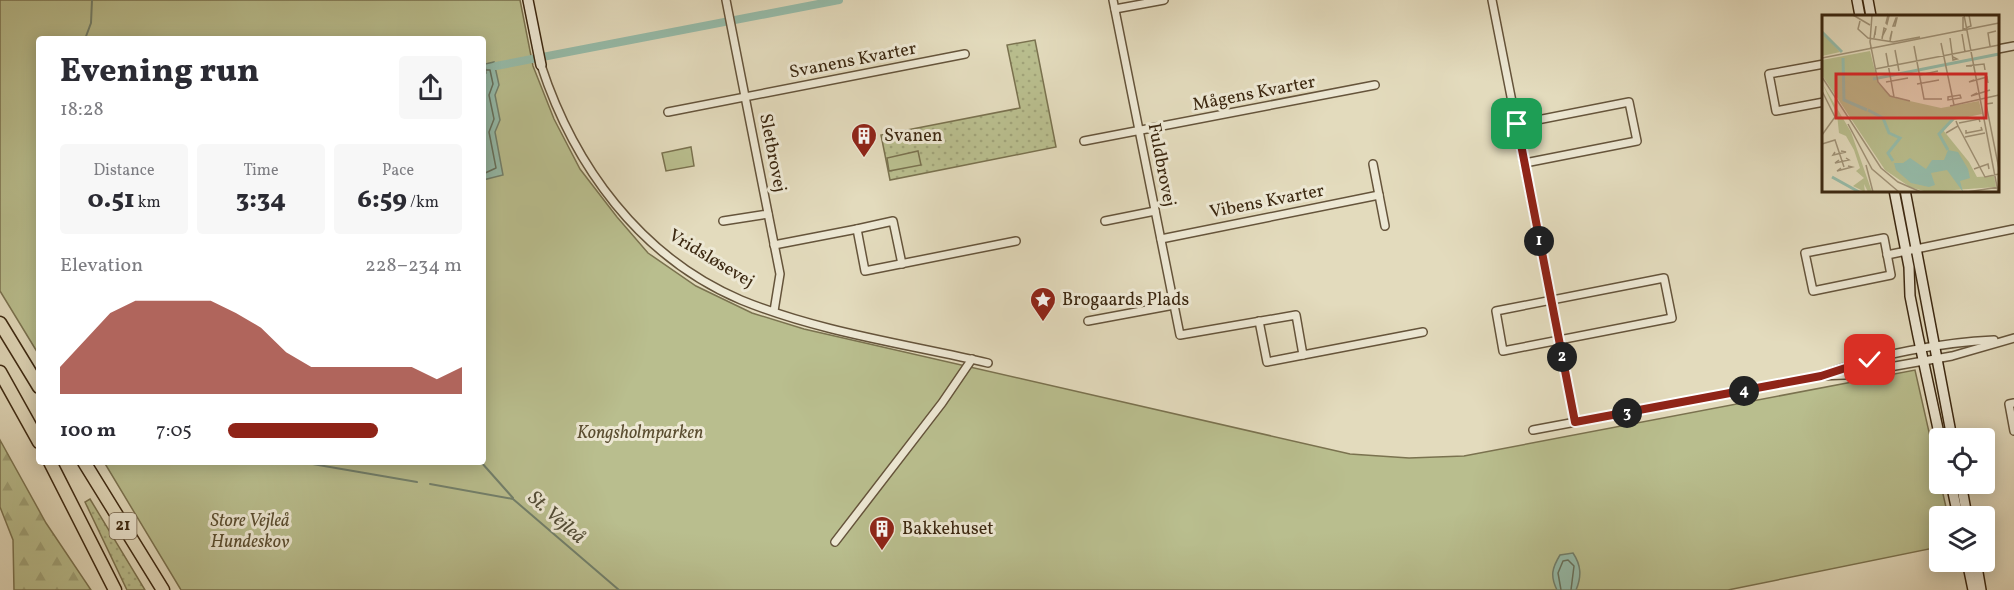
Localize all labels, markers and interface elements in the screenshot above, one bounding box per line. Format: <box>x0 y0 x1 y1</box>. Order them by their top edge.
inset map <box>1822 15 1999 192</box>
street label: Svanens Kvarter <box>787 36 919 86</box>
text: Evening run <box>60 50 259 96</box>
button: share <box>399 56 462 119</box>
street label: Mågens Kvarter <box>1190 70 1318 118</box>
text: 18:28 <box>60 96 104 124</box>
pin <box>1491 98 1542 149</box>
icon: arrive <box>1500 107 1533 140</box>
street label: Sletbrovej <box>752 111 792 195</box>
building icon: Svanen <box>849 121 879 159</box>
street label: Fuldbrovej <box>1141 121 1181 209</box>
place label: Svanen <box>884 124 943 149</box>
text: Distance <box>93 160 155 182</box>
text: Time <box>243 160 279 182</box>
text: Pace <box>382 160 414 182</box>
street label: Vibens Kvarter <box>1207 179 1327 225</box>
text: 0.51 <box>87 182 134 218</box>
text: 3:34 <box>236 182 286 218</box>
text: 6:59 <box>357 182 407 218</box>
text: km <box>134 192 161 214</box>
text: /km <box>407 192 439 214</box>
street label: Vridsløsevej <box>663 224 759 294</box>
pin: 1 <box>1524 226 1554 256</box>
text: 1 <box>1536 230 1542 252</box>
text: Elevation <box>60 252 143 280</box>
text: 228–234 m <box>365 252 462 280</box>
place icon: Brogaards Plads <box>1028 285 1058 323</box>
place label: Brogaards Plads <box>1062 288 1189 313</box>
pin <box>1844 334 1895 385</box>
pin: 2 <box>1547 342 1577 372</box>
icon: check <box>1853 343 1886 376</box>
text: 2 <box>1558 346 1566 368</box>
pin: 4 <box>1729 376 1759 406</box>
text: 4 <box>1739 380 1749 402</box>
pin: 3 <box>1612 398 1642 428</box>
text: 3 <box>1623 402 1631 424</box>
text: 100 m <box>60 417 116 445</box>
text: 7:05 <box>156 417 192 445</box>
park label: Kongsholmparken <box>577 421 703 446</box>
map controls <box>1929 428 1995 572</box>
button: locate <box>1929 428 1995 494</box>
water label: St. Vejleå <box>521 485 591 551</box>
button: layers <box>1929 506 1995 572</box>
park label: Store Vejleå Hundeskov <box>210 509 290 555</box>
road number: 21 <box>110 513 136 539</box>
building icon: Bakkehuset <box>867 514 897 552</box>
place label: Bakkehuset <box>902 517 994 542</box>

